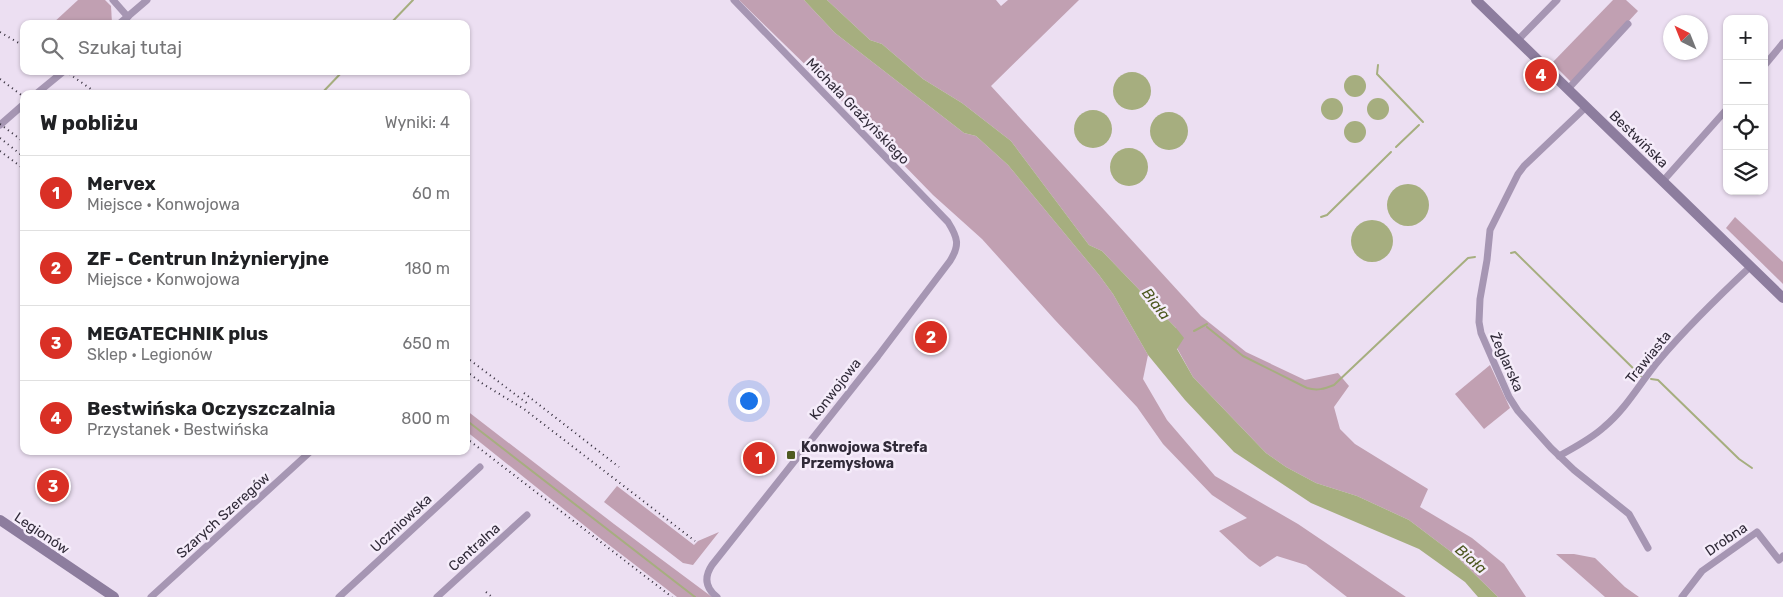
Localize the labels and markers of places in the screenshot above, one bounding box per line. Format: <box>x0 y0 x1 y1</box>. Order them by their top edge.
pin: 4 <box>1525 56 1557 94</box>
pin: 2 <box>915 318 947 356</box>
pin: 1 <box>743 439 775 477</box>
place label: Konwojowa Strefa Przemysłowa <box>801 439 927 472</box>
marker: Konwojowa Strefa Przemysłowa <box>785 449 797 461</box>
pin: 3 <box>37 467 69 505</box>

